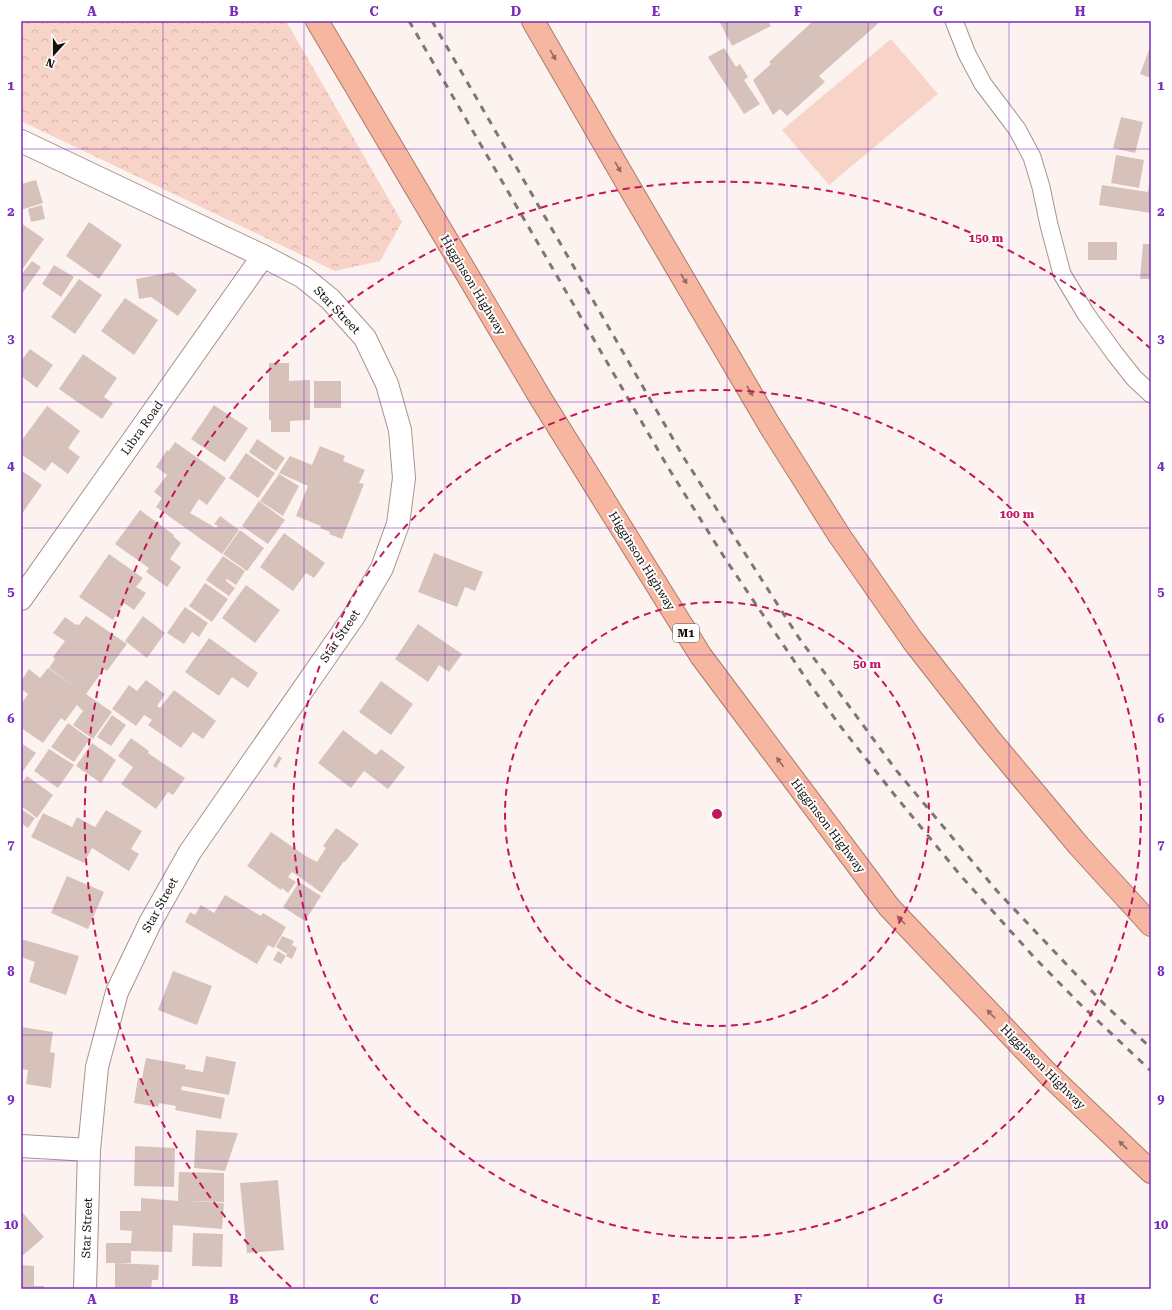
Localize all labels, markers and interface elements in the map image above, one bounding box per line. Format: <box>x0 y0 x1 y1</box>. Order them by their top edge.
text: A <box>87 4 97 19</box>
text: B <box>229 4 239 19</box>
text: C <box>369 4 379 19</box>
text: D <box>511 4 521 19</box>
text: E <box>652 4 660 19</box>
text: F <box>794 4 802 19</box>
text: G <box>933 4 943 19</box>
text: H <box>1075 4 1086 19</box>
north arrow <box>34 34 74 74</box>
one-way arrow <box>549 49 556 61</box>
text: N <box>44 55 57 70</box>
text: 1 <box>7 78 15 93</box>
text: 1 <box>1157 78 1165 93</box>
one-way arrow <box>614 161 621 173</box>
text: 2 <box>7 204 15 219</box>
text: 2 <box>1157 204 1165 219</box>
text: 150 m <box>969 231 1004 245</box>
street label: Higginson Highway <box>438 232 509 338</box>
one-way arrow <box>680 273 687 285</box>
street label: Star Street <box>311 283 363 337</box>
text: 3 <box>7 331 15 346</box>
text: 3 <box>1157 331 1165 346</box>
one-way arrow <box>746 385 753 397</box>
street label: Libra Road <box>118 398 166 458</box>
text: 4 <box>7 458 15 473</box>
text: 4 <box>1157 458 1165 473</box>
text: 100 m <box>1000 507 1035 521</box>
street label: Higginson Highway <box>606 509 679 614</box>
text: 5 <box>7 584 15 599</box>
text: 5 <box>1157 584 1165 599</box>
street label: Star Street <box>317 606 363 665</box>
road number: M1 <box>673 624 699 642</box>
text: 50 m <box>853 657 881 671</box>
text: 6 <box>7 711 15 726</box>
text: 6 <box>1157 711 1165 726</box>
one-way arrow <box>775 756 784 767</box>
street label: Higginson Highway <box>788 776 869 877</box>
centre of rings <box>710 807 724 821</box>
text: 7 <box>7 837 15 852</box>
text: 7 <box>1157 837 1165 852</box>
street label: Star Street <box>139 875 181 935</box>
one-way arrow <box>896 915 906 925</box>
text: 8 <box>7 964 15 979</box>
text: 8 <box>1157 964 1165 979</box>
one-way arrow <box>987 1010 996 1019</box>
street label: Higginson Highway <box>998 1022 1089 1113</box>
text: 9 <box>7 1091 15 1106</box>
text: 9 <box>1157 1091 1165 1106</box>
one-way arrow <box>1118 1141 1128 1150</box>
street label: Star Street <box>79 1197 95 1259</box>
text: 10 <box>4 1217 18 1232</box>
text: 10 <box>1154 1217 1168 1232</box>
text: A <box>87 1292 97 1307</box>
text: B <box>229 1292 239 1307</box>
text: C <box>369 1292 379 1307</box>
text: D <box>511 1292 521 1307</box>
text: E <box>652 1292 660 1307</box>
text: F <box>794 1292 802 1307</box>
text: G <box>933 1292 943 1307</box>
text: H <box>1075 1292 1086 1307</box>

